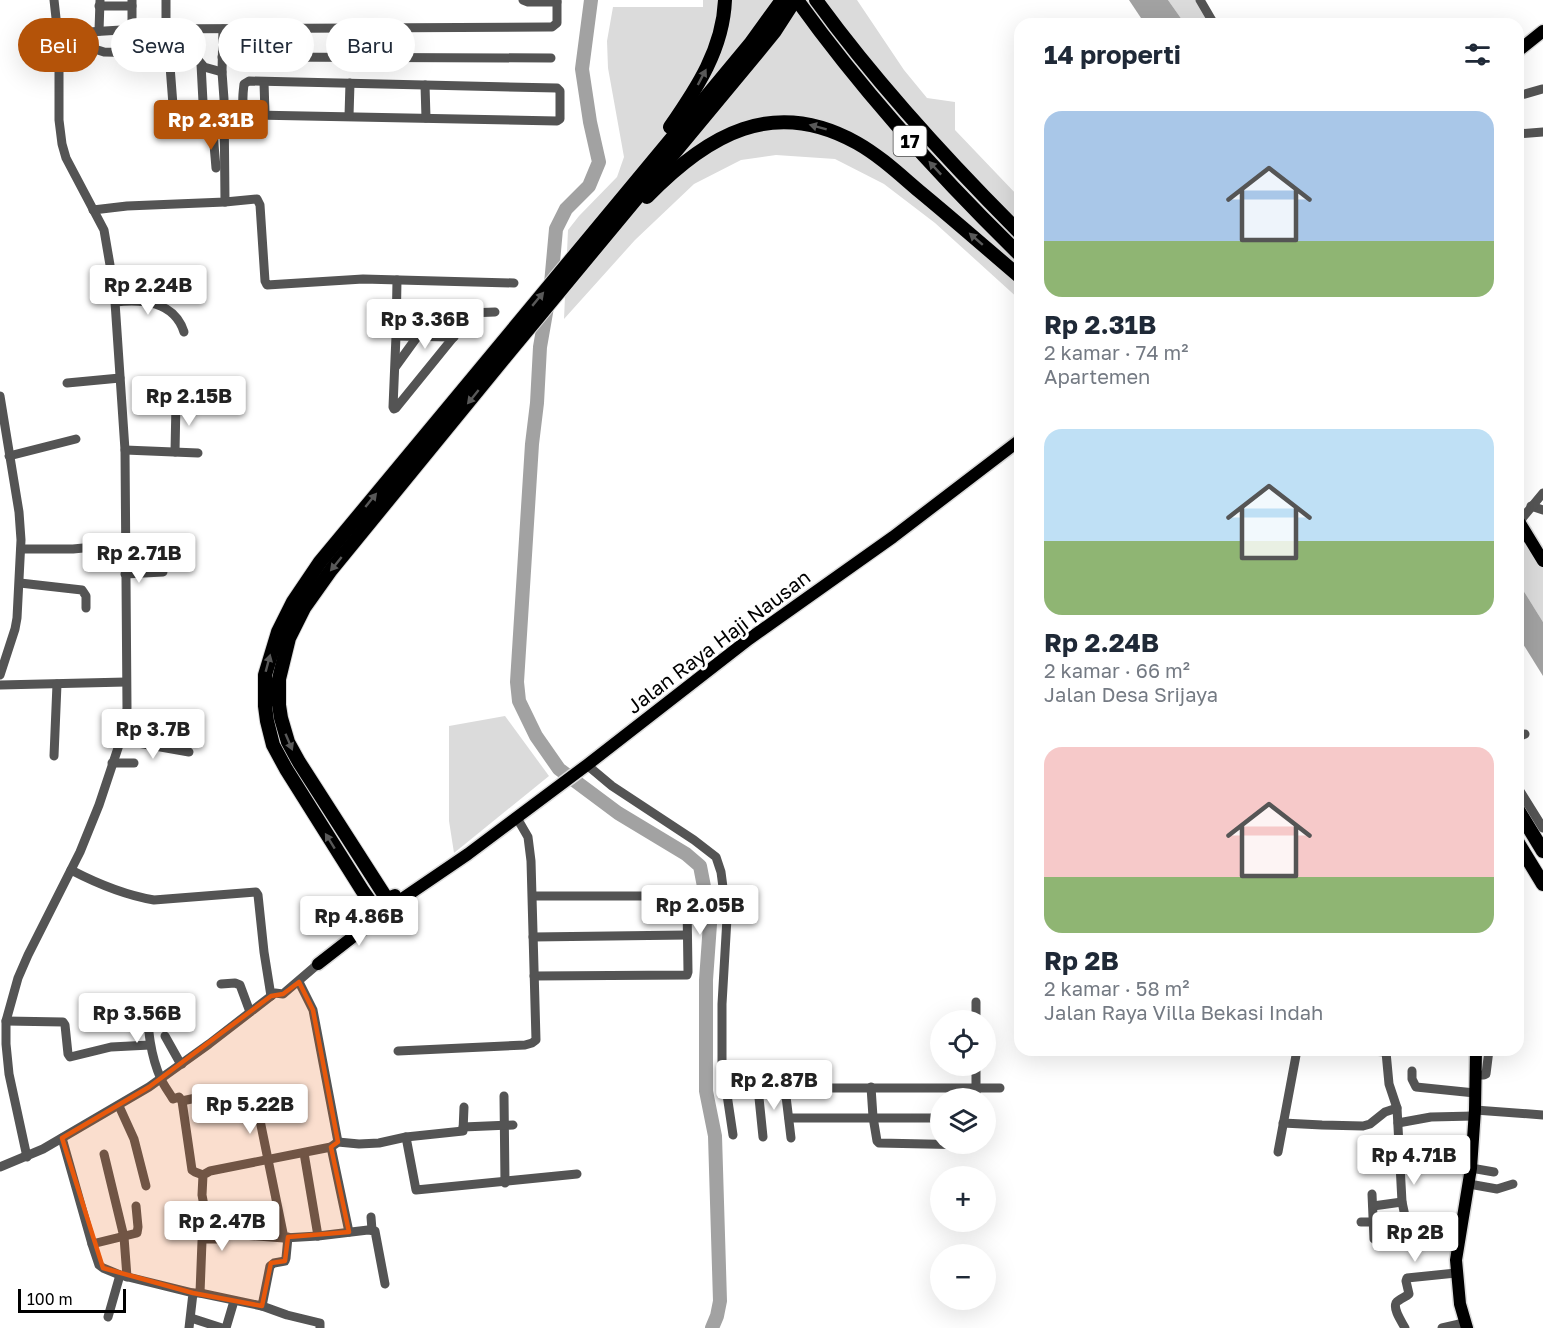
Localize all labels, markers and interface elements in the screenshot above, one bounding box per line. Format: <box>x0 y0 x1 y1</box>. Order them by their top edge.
chip: Beli <box>18 18 99 72</box>
chip: Sewa <box>111 18 206 72</box>
chip: Filter <box>218 18 314 72</box>
chip: Baru <box>326 18 415 72</box>
icon: filters <box>1461 38 1494 71</box>
text: 14 properti <box>1044 39 1181 70</box>
one-way arrow <box>697 69 707 86</box>
pin: Rp 2.31B <box>149 100 273 151</box>
text: Rp 2.31B <box>168 107 254 131</box>
one-way arrow <box>809 122 827 131</box>
road number: 17 <box>894 126 926 156</box>
icon: home <box>1215 150 1323 258</box>
one-way arrow <box>929 161 942 176</box>
one-way arrow <box>968 232 984 245</box>
pin: Rp 2.24B <box>86 265 210 316</box>
text: Rp 2.24B <box>104 272 192 296</box>
one-way arrow <box>531 292 544 307</box>
pin: Rp 3.36B <box>363 299 487 350</box>
text: Rp 3.36B <box>381 306 469 330</box>
text: Rp 2.31B <box>1044 309 1156 340</box>
text: 2 kamar · 74 m² <box>1044 340 1189 364</box>
text: Apartemen <box>1044 364 1150 388</box>
pin: Rp 2.15B <box>127 376 251 427</box>
text: Rp 2.15B <box>146 383 232 407</box>
one-way arrow <box>467 389 479 404</box>
icon: home <box>1215 468 1323 576</box>
one-way arrow <box>365 492 378 508</box>
pin: Rp 2.71B <box>77 533 201 584</box>
text: Rp 2.71B <box>96 540 182 564</box>
one-way arrow <box>331 556 343 571</box>
street label: Jalan Raya Haji Nausan <box>621 564 815 718</box>
text: Rp 2.24B <box>1044 627 1159 658</box>
one-way arrow <box>264 654 274 672</box>
text: 2 kamar · 66 m² <box>1044 658 1190 682</box>
text: Jalan Desa Srijaya <box>1044 682 1218 706</box>
pin: Rp 3.7B <box>98 709 208 760</box>
text: Rp 3.7B <box>116 716 190 740</box>
one-way arrow <box>284 733 294 751</box>
icon: home <box>1215 786 1323 894</box>
one-way arrow <box>325 833 336 849</box>
pin: Rp 2.05B <box>638 885 762 936</box>
text: Rp 2.05B <box>655 892 745 916</box>
pin: Rp 4.86B <box>297 896 421 947</box>
text: Rp 4.86B <box>314 903 404 927</box>
text: Rp 2B <box>1044 945 1119 976</box>
text: 2 kamar · 58 m² <box>1044 976 1190 1000</box>
pin: Rp 3.56B <box>75 993 199 1044</box>
text: Rp 3.56B <box>93 1000 181 1024</box>
text: Jalan Raya Villa Bekasi Indah <box>1044 1000 1323 1024</box>
map controls <box>930 1010 996 1310</box>
button: locate <box>930 1010 996 1076</box>
pin: Rp 2.87B <box>712 1060 836 1111</box>
text: Rp 2.87B <box>730 1067 818 1091</box>
pin: Rp 5.22B <box>188 1084 312 1135</box>
button: layers <box>930 1088 996 1154</box>
text: Rp 5.22B <box>206 1091 294 1115</box>
pin: Rp 4.71B <box>1352 1135 1476 1186</box>
text: Rp 4.71B <box>1371 1142 1457 1166</box>
button: + <box>930 1166 996 1232</box>
pin: Rp 2.47B <box>160 1201 284 1252</box>
text: Rp 2.47B <box>178 1208 266 1232</box>
pin: Rp 2B <box>1373 1212 1457 1263</box>
text: Rp 2B <box>1386 1219 1444 1243</box>
button: − <box>930 1244 996 1310</box>
scale bar <box>18 1286 126 1314</box>
text: 100 m <box>27 1289 73 1309</box>

